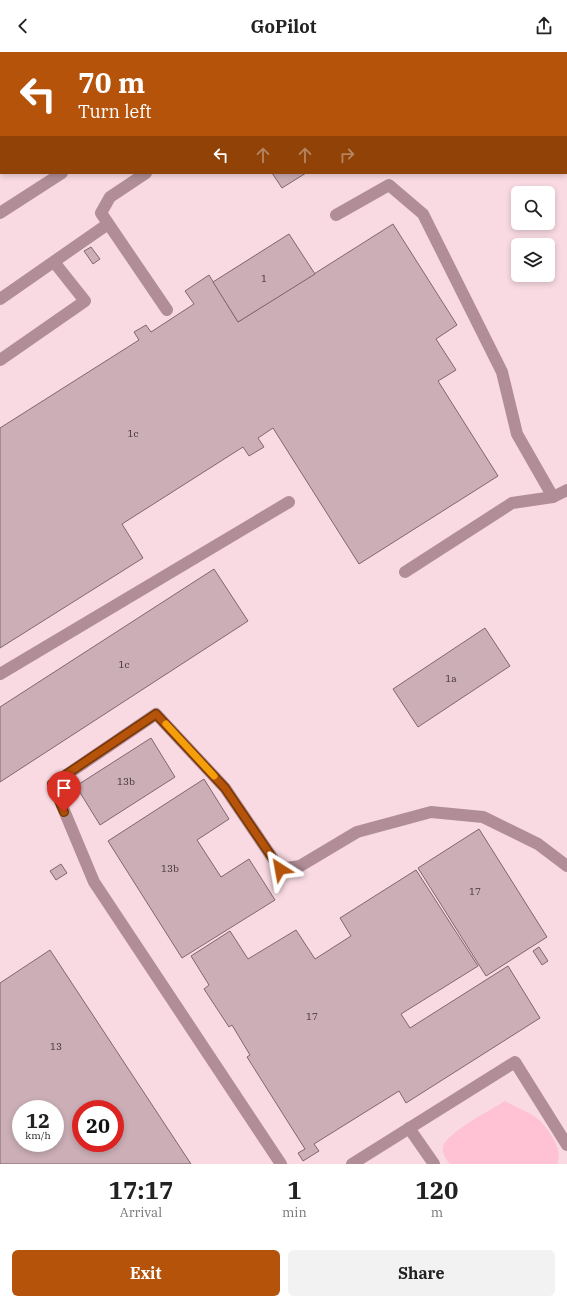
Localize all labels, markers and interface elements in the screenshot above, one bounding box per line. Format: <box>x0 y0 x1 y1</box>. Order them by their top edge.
icon: back <box>12 15 34 37</box>
text: GoPilot <box>251 15 316 38</box>
icon: share <box>533 15 555 37</box>
text: 70 m <box>78 64 145 101</box>
icon: left <box>12 68 64 120</box>
text: Turn left <box>78 100 152 123</box>
icon: left <box>210 144 232 166</box>
icon: ahead <box>252 144 274 166</box>
icon: ahead <box>294 144 316 166</box>
icon: right <box>336 144 358 166</box>
map controls <box>511 186 555 282</box>
button: search <box>511 186 555 230</box>
button: layers <box>511 238 555 282</box>
house number: 1 <box>261 272 267 285</box>
house number: 1c <box>127 427 139 440</box>
house number: 1c <box>118 658 130 671</box>
house number: 1a <box>445 672 457 685</box>
pin <box>47 771 81 812</box>
house number: 13b <box>117 775 135 788</box>
icon: arrive <box>53 777 75 799</box>
position arrow <box>259 848 301 890</box>
house number: 13b <box>161 862 179 875</box>
house number: 17 <box>469 885 481 898</box>
house number: 17 <box>306 1010 318 1023</box>
house number: 13 <box>50 1040 62 1053</box>
speed limit sign: 20 <box>72 1100 124 1152</box>
text: 12 <box>26 1107 50 1134</box>
text: km/h <box>25 1129 51 1142</box>
text: 17:17 <box>109 1174 173 1206</box>
text: 1 <box>287 1174 302 1206</box>
text: 120 <box>415 1174 458 1206</box>
text: Arrival <box>120 1204 162 1221</box>
text: min <box>282 1204 307 1221</box>
text: m <box>431 1204 443 1221</box>
button: Exit <box>12 1250 280 1296</box>
button: Share <box>288 1250 555 1296</box>

